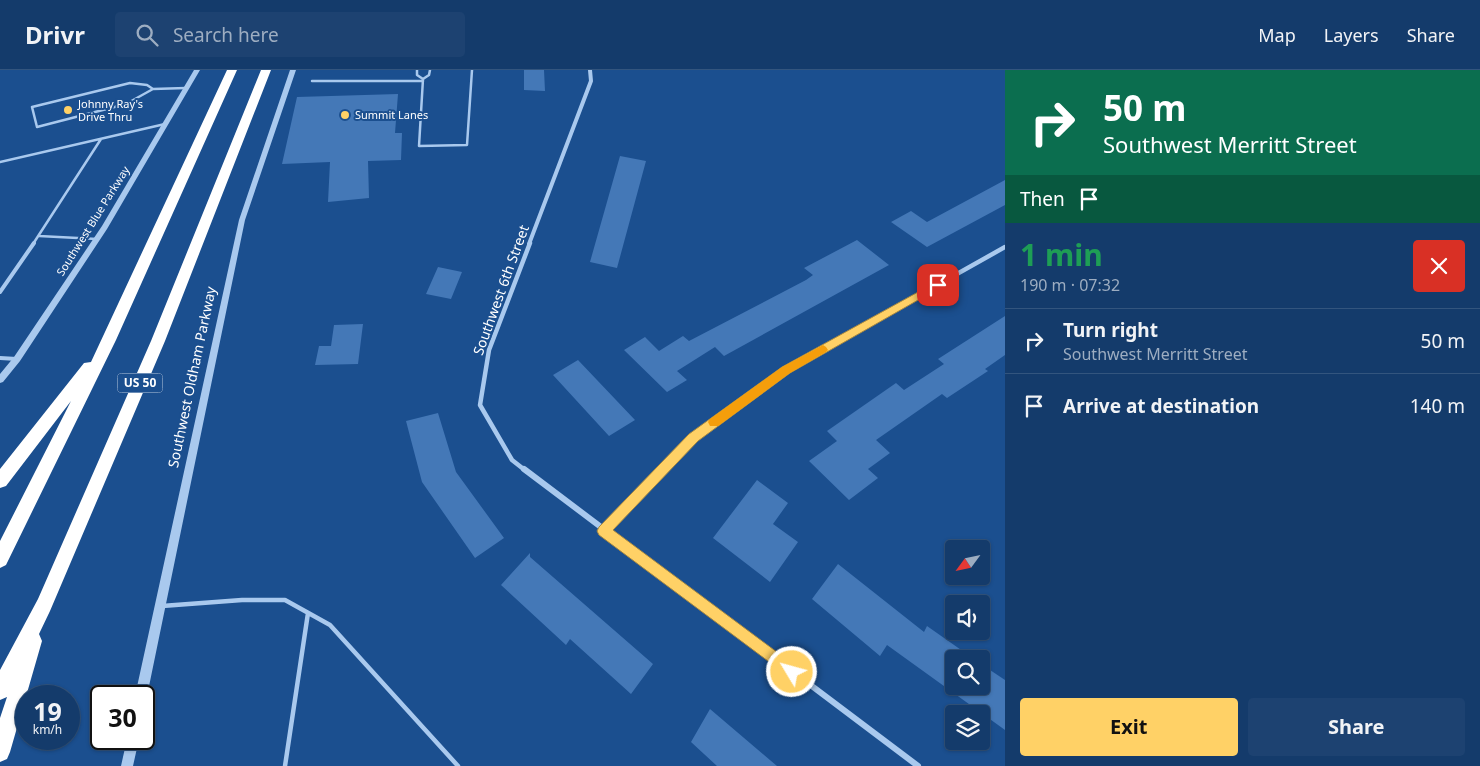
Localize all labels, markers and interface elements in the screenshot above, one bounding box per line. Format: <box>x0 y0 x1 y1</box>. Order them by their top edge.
search box <box>115 12 465 57</box>
text: Drivr <box>25 18 85 51</box>
icon: search <box>133 21 161 49</box>
text: Search here <box>173 22 279 48</box>
text: Map <box>1258 23 1296 47</box>
text: Layers <box>1324 23 1379 47</box>
text: Share <box>1407 23 1455 47</box>
text: 50 m <box>1103 84 1186 131</box>
icon: right <box>1020 90 1085 155</box>
place label: Johnny Ray's Drive Thru <box>77 96 143 124</box>
marker: Johnny Ray's Drive Thru <box>62 104 74 116</box>
place label: Summit Lanes <box>355 107 428 122</box>
marker: Summit Lanes <box>339 109 351 121</box>
text: Southwest Merritt Street <box>1103 129 1357 159</box>
street label: Southwest Blue Parkway <box>53 163 133 278</box>
icon: arrive <box>1075 185 1103 213</box>
text: Then <box>1020 186 1065 212</box>
street label: Southwest 6th Street <box>468 222 533 358</box>
text: 1 min <box>1020 234 1103 275</box>
button: close <box>1413 240 1465 292</box>
pin <box>917 264 959 306</box>
icon: arrive <box>924 271 952 299</box>
text: 190 m · 07:32 <box>1020 274 1120 296</box>
street label: Southwest Oldham Parkway <box>163 284 220 469</box>
text: Turn right <box>1063 317 1158 343</box>
icon: right <box>1020 327 1048 355</box>
text: 50 m <box>1421 328 1465 354</box>
text: Southwest Merritt Street <box>1063 343 1247 365</box>
road number: US 50 <box>118 374 162 392</box>
icon: arrive <box>1020 392 1048 420</box>
text: Arrive at destination <box>1063 393 1259 419</box>
text: 140 m <box>1410 393 1465 419</box>
north arrow <box>945 540 990 585</box>
map controls <box>945 540 990 750</box>
button: sound <box>945 595 990 640</box>
position arrow <box>765 645 817 697</box>
button: search <box>945 650 990 695</box>
speed limit sign: 30 <box>90 685 155 750</box>
text: 19 <box>33 694 62 728</box>
button: Exit <box>1020 698 1238 756</box>
button: Share <box>1248 698 1465 756</box>
button: layers <box>945 705 990 750</box>
text: km/h <box>33 721 62 738</box>

